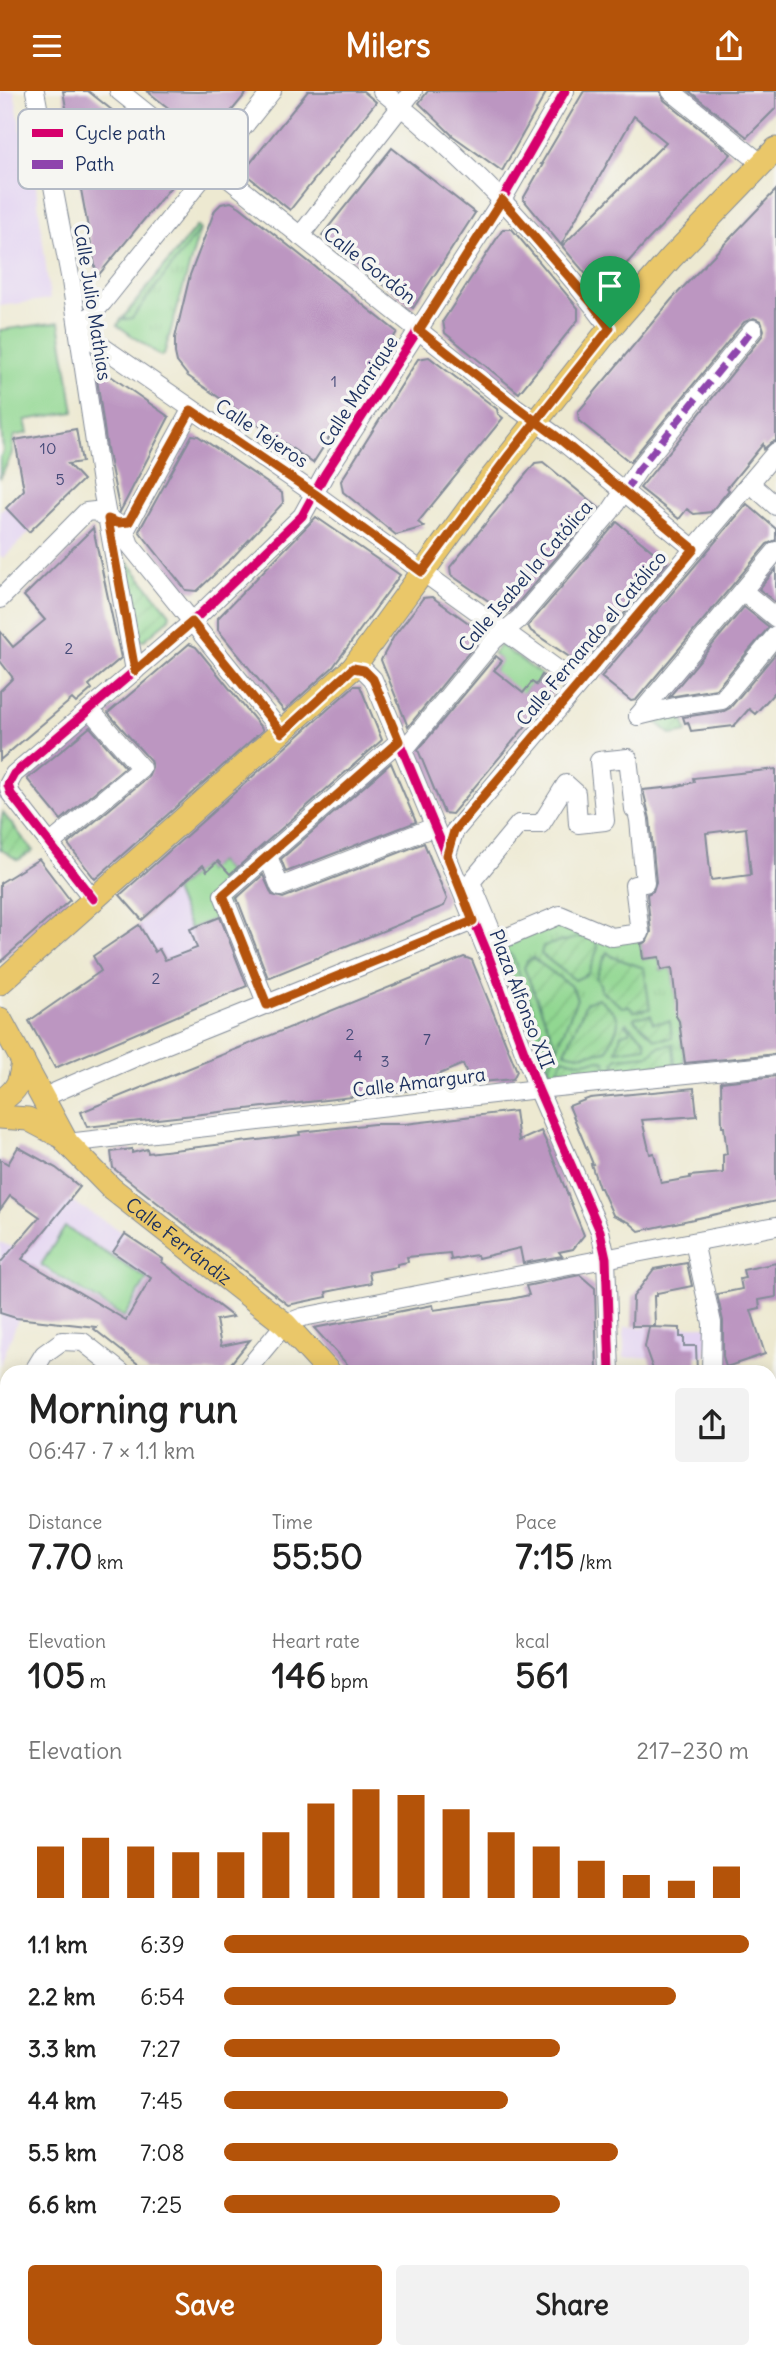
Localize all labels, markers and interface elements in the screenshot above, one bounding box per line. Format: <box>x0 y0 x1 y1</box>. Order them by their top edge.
text: Milers <box>345 25 431 66</box>
icon: menu <box>28 27 66 65</box>
icon: share <box>710 27 748 65</box>
legend <box>18 109 248 189</box>
text: Cycle path <box>75 121 166 145</box>
text: Path <box>75 152 114 176</box>
street label: Calle Gordón <box>319 221 421 309</box>
street label: Calle Julio Mathias <box>69 222 117 382</box>
pin <box>580 256 640 328</box>
icon: arrive <box>591 267 629 305</box>
street label: Calle Manrique <box>313 331 403 451</box>
house number: 1 <box>331 371 337 391</box>
street label: Calle Tejeros <box>211 393 313 473</box>
house number: 10 <box>40 438 56 458</box>
house number: 5 <box>55 469 65 489</box>
street label: Calle Isabel la Católica <box>453 495 597 657</box>
street label: Calle Fernando el Católico <box>511 545 671 731</box>
house number: 2 <box>65 638 74 658</box>
street label: Plaza Alfonso XII <box>484 926 560 1072</box>
house number: 2 <box>152 968 161 988</box>
house number: 2 <box>346 1024 355 1044</box>
house number: 7 <box>423 1029 431 1049</box>
house number: 4 <box>353 1045 363 1065</box>
house number: 3 <box>380 1051 390 1071</box>
street label: Calle Amargura <box>351 1062 487 1102</box>
street label: Calle Ferrándiz <box>121 1192 237 1290</box>
text: Morning run <box>28 1386 238 1433</box>
button: share <box>675 1388 749 1462</box>
text: 06:47 · 7 × 1.1 km <box>28 1436 195 1465</box>
text: Distance <box>28 1510 102 1534</box>
text: Time <box>272 1510 313 1534</box>
text: Pace <box>515 1510 557 1534</box>
text: 7.70 <box>28 1534 93 1578</box>
text: 55:50 <box>272 1534 363 1578</box>
text: 7:15 <box>515 1534 574 1578</box>
text: km <box>93 1550 123 1574</box>
text: /km <box>574 1550 612 1574</box>
text: Elevation <box>28 1629 106 1653</box>
text: Heart rate <box>272 1629 360 1653</box>
text: kcal <box>515 1629 550 1653</box>
text: 105 <box>28 1653 85 1697</box>
text: 146 <box>272 1653 326 1697</box>
text: 561 <box>515 1653 570 1697</box>
text: m <box>85 1669 106 1693</box>
text: bpm <box>326 1669 369 1693</box>
text: Elevation <box>28 1736 122 1765</box>
text: 217–230 m <box>636 1736 749 1765</box>
text: 1.1 km <box>28 1930 87 1959</box>
text: 6:39 <box>140 1930 185 1959</box>
text: 2.2 km <box>28 1982 95 2011</box>
text: 6:54 <box>140 1982 185 2011</box>
text: 3.3 km <box>28 2034 96 2063</box>
text: 7:27 <box>140 2034 180 2063</box>
text: 4.4 km <box>28 2086 96 2115</box>
text: 7:45 <box>140 2086 183 2115</box>
text: 5.5 km <box>28 2138 97 2167</box>
text: 7:08 <box>140 2138 185 2167</box>
text: 6.6 km <box>28 2190 97 2219</box>
text: 7:25 <box>140 2190 182 2219</box>
button: Save <box>28 2265 382 2345</box>
button: Share <box>396 2265 749 2345</box>

